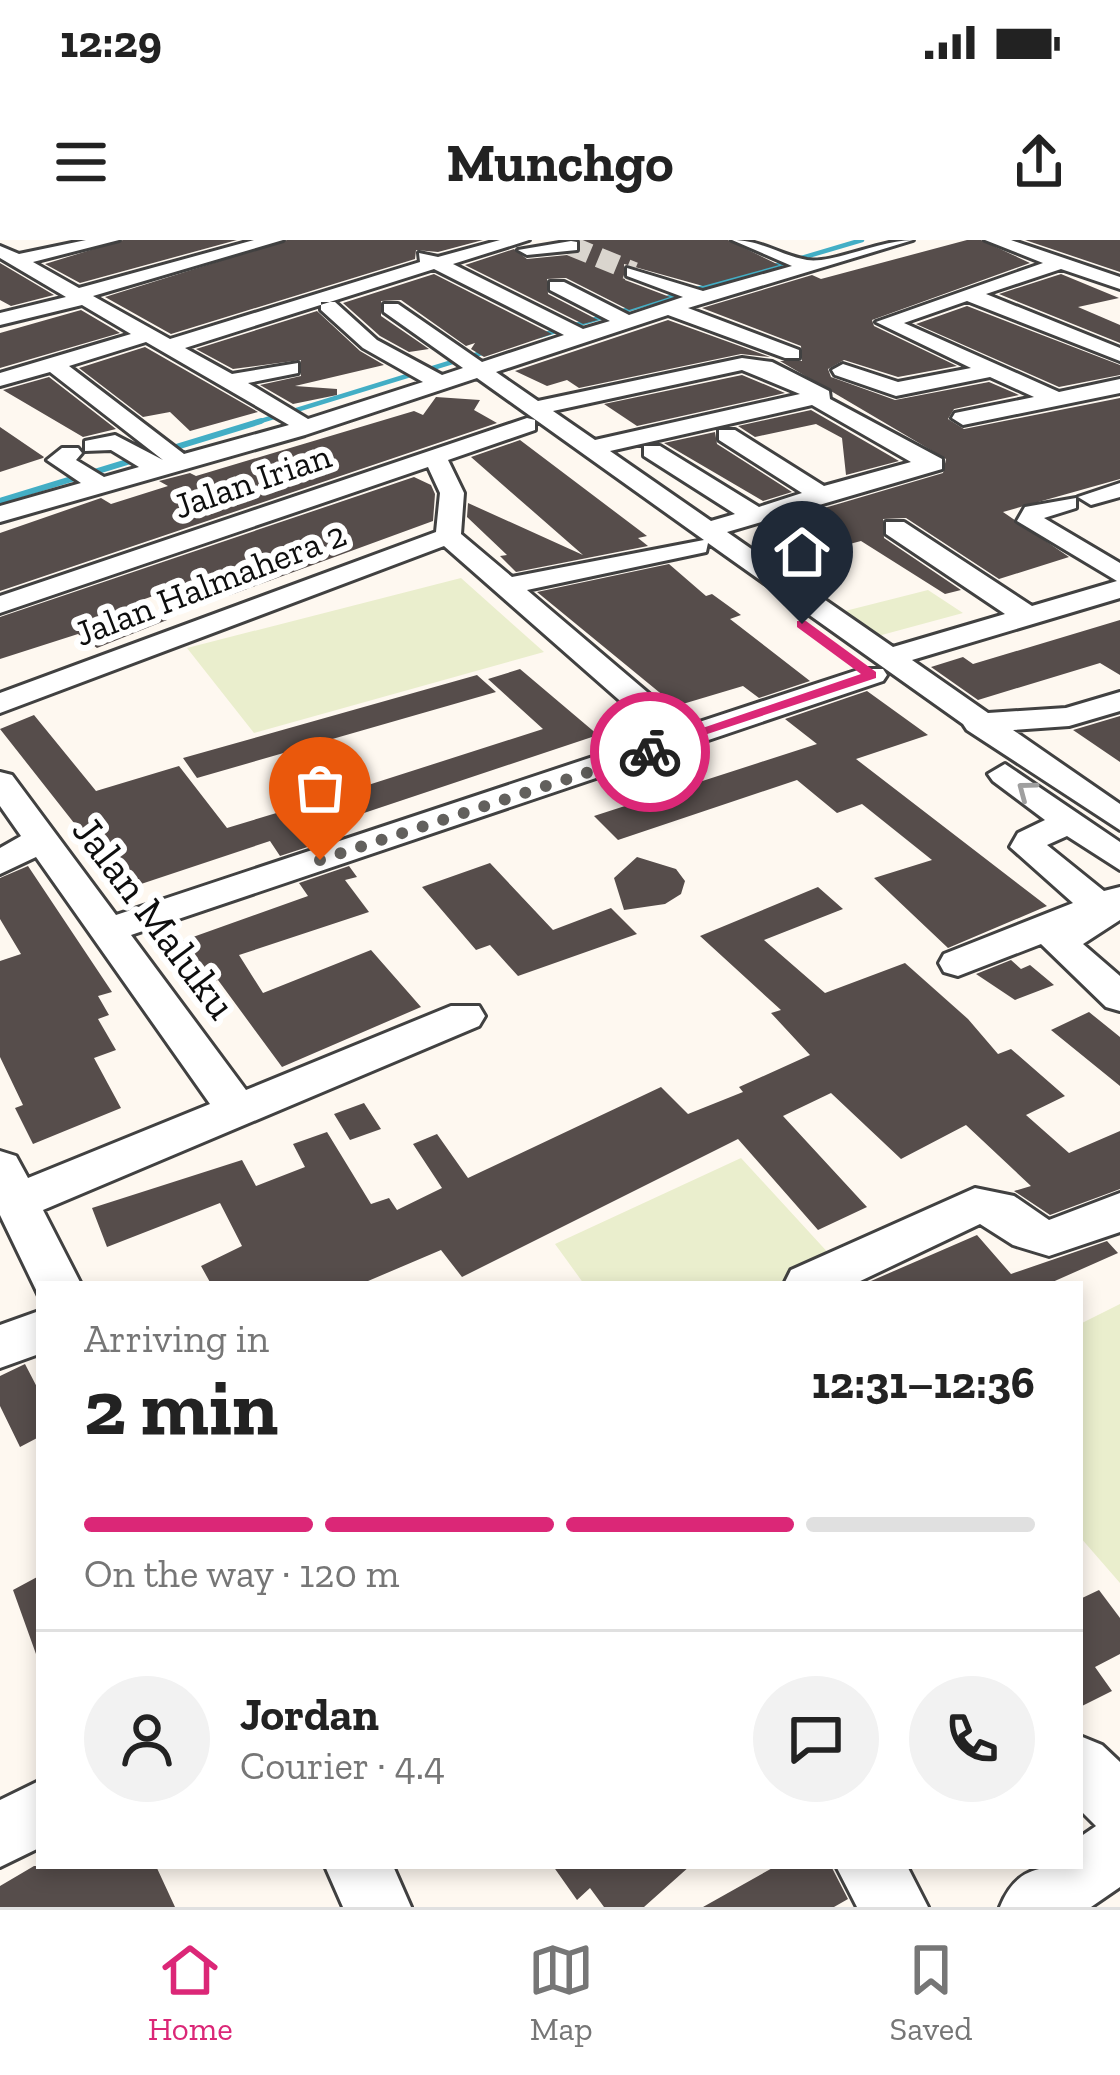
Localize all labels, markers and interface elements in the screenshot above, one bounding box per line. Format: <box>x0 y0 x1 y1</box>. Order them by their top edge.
text: 12:29 <box>60 15 162 69</box>
icon: menu <box>48 129 114 195</box>
icon: share <box>1006 129 1072 195</box>
text: Munchgo <box>447 130 673 195</box>
street label: Jalan Irian <box>168 433 337 527</box>
pin <box>751 501 853 624</box>
street label: Jalan Halmahera 2 <box>68 512 352 655</box>
icon: home <box>769 519 835 585</box>
courier <box>590 692 710 812</box>
icon: bike <box>617 719 683 785</box>
pin <box>269 737 371 860</box>
icon: bag <box>287 755 353 821</box>
one-way arrow <box>1017 782 1039 804</box>
street label: Jalan Maluku <box>62 806 247 1029</box>
text: Arriving in <box>84 1315 269 1362</box>
text: 12:31–12:36 <box>812 1356 1035 1410</box>
text: 2 min <box>84 1360 278 1454</box>
text: On the way · 120 m <box>84 1550 399 1597</box>
button: person <box>84 1676 210 1802</box>
button: chat <box>753 1676 879 1802</box>
button: phone <box>909 1676 1035 1802</box>
text: Jordan <box>240 1688 379 1742</box>
text: Courier · 4.4 <box>240 1742 445 1789</box>
tab: Home <box>148 1937 233 2048</box>
tab: Map <box>528 1937 594 2048</box>
tab: Saved <box>890 1937 972 2048</box>

